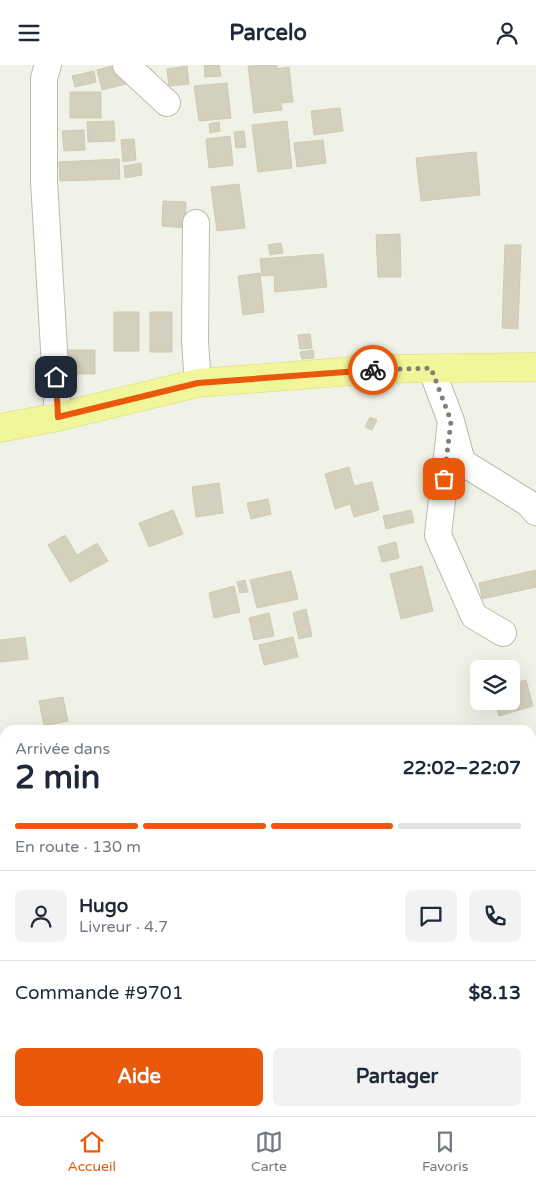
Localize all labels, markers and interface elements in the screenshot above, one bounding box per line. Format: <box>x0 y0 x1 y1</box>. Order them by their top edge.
icon: menu <box>15 19 43 47</box>
icon: person <box>493 19 521 47</box>
text: Parcelo <box>229 20 307 46</box>
courier <box>348 345 398 395</box>
pin <box>35 356 77 398</box>
icon: bike <box>359 356 387 384</box>
icon: home <box>42 363 70 391</box>
pin <box>423 458 465 500</box>
icon: bag <box>430 465 458 493</box>
map controls <box>470 660 520 710</box>
button: layers <box>470 660 520 710</box>
text: Arrivée dans <box>15 739 110 759</box>
text: 22:02–22:07 <box>403 757 521 779</box>
text: 2 min <box>15 759 100 797</box>
text: En route · 130 m <box>15 837 141 857</box>
button: person <box>15 890 67 942</box>
button: chat <box>405 890 457 942</box>
button: phone <box>469 890 521 942</box>
text: Hugo <box>79 895 128 917</box>
text: Livreur · 4.7 <box>79 917 168 937</box>
text: Commande #9701 <box>15 982 184 1004</box>
text: $8.13 <box>469 982 521 1004</box>
button: Aide <box>15 1048 263 1106</box>
button: Partager <box>273 1048 521 1106</box>
tab: Accueil <box>67 1128 116 1175</box>
tab: Carte <box>251 1128 287 1175</box>
tab: Favoris <box>422 1128 469 1175</box>

